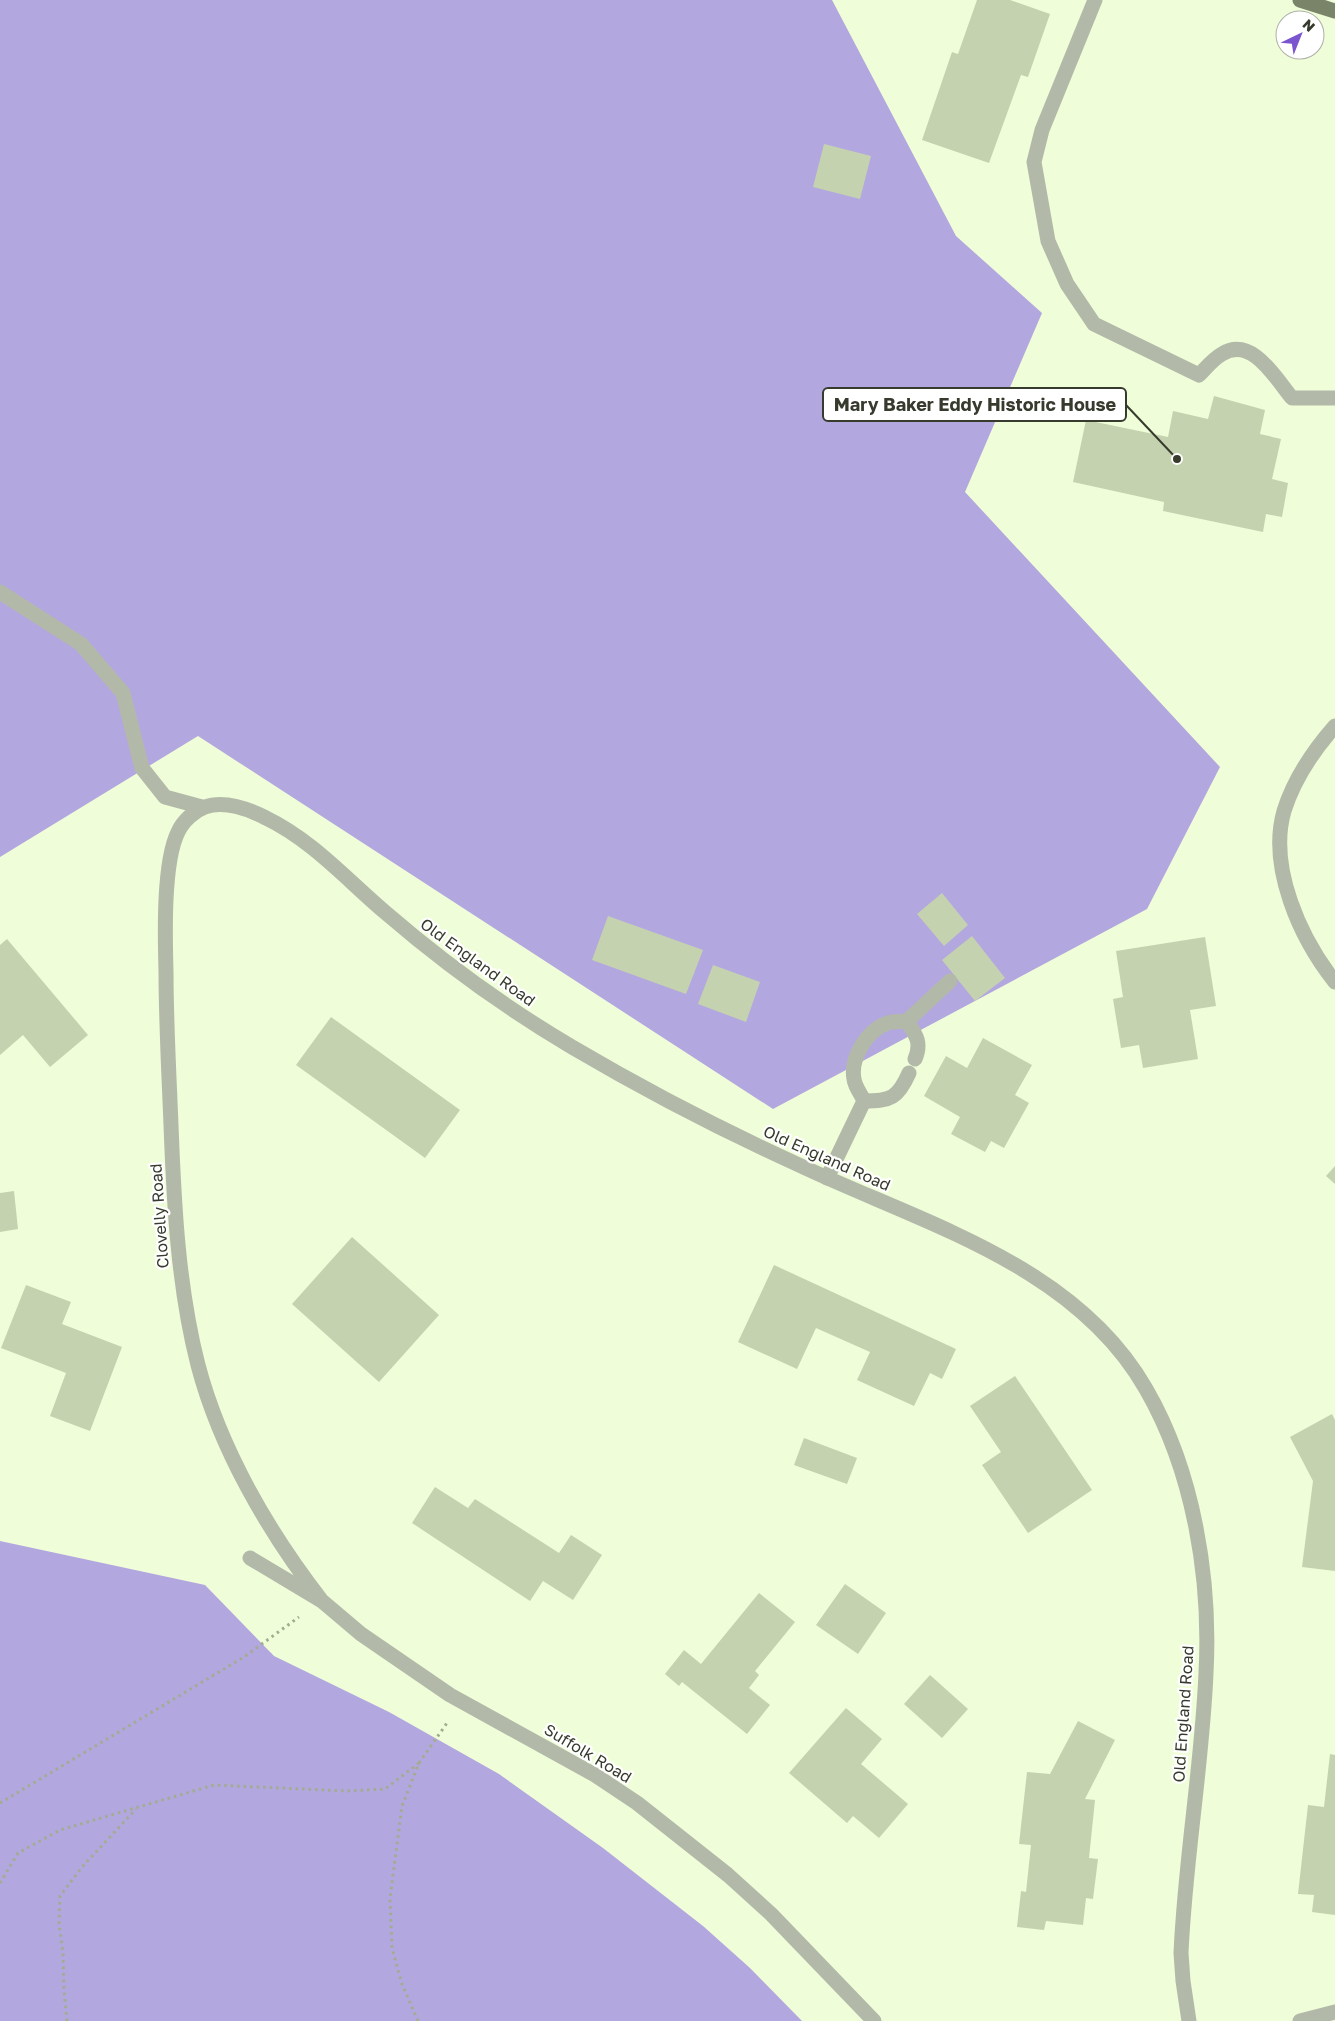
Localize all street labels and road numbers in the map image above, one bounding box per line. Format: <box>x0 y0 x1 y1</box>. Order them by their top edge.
street label: Old England Road <box>417 914 539 1010</box>
street label: Old England Road <box>760 1121 894 1195</box>
street label: Clovelly Road <box>145 1163 173 1269</box>
street label: Old England Road <box>1168 1645 1198 1783</box>
street label: Suffolk Road <box>541 1719 635 1787</box>

